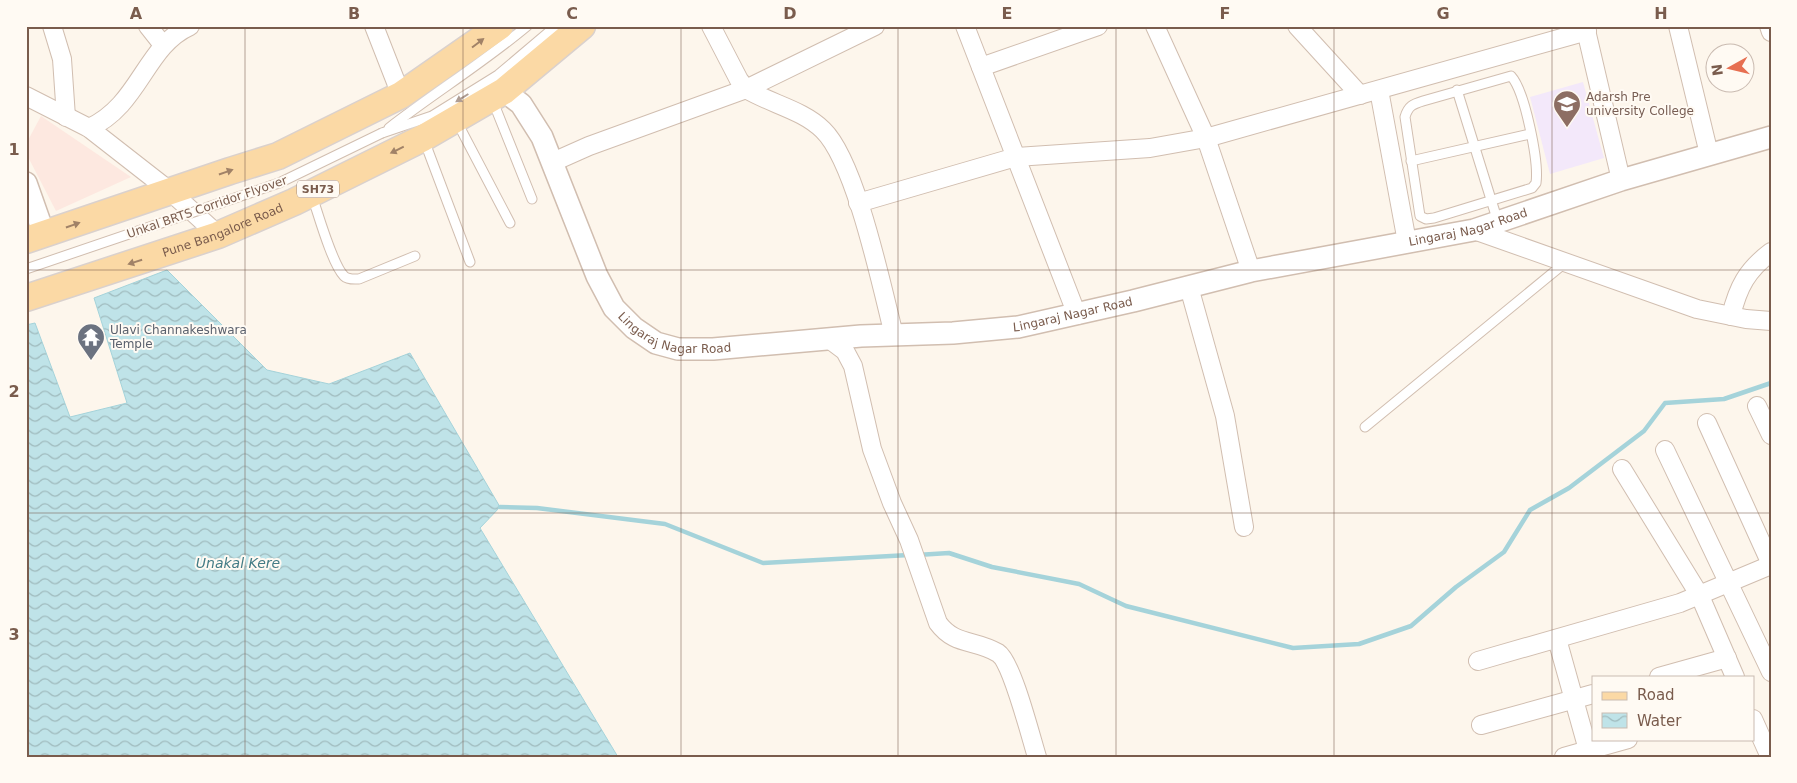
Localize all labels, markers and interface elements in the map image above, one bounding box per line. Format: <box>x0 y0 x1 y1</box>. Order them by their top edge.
text: A <box>130 4 143 23</box>
text: B <box>348 4 360 23</box>
text: C <box>566 4 578 23</box>
text: D <box>783 4 797 23</box>
text: E <box>1002 4 1012 23</box>
text: F <box>1220 4 1230 23</box>
text: G <box>1436 4 1450 23</box>
text: H <box>1654 4 1668 23</box>
one-way arrow <box>471 37 484 48</box>
north arrow <box>1704 42 1754 92</box>
text: N <box>1708 63 1726 77</box>
school or university icon: Adarsh Pre university College <box>1552 89 1582 128</box>
place label: Adarsh Pre university College <box>1586 90 1694 118</box>
one-way arrow <box>455 93 468 102</box>
text: 1 <box>8 140 20 159</box>
one-way arrow <box>390 147 404 155</box>
one-way arrow <box>219 168 234 175</box>
street label: Unkal BRTS Corridor Flyover <box>125 173 289 241</box>
road number: SH73 <box>297 180 339 198</box>
street label: Pune Bangalore Road <box>160 201 285 260</box>
street label: Lingaraj Nagar Road <box>1407 205 1529 249</box>
one-way arrow <box>65 220 80 228</box>
one-way arrow <box>128 258 143 266</box>
street label: Lingaraj Nagar Road <box>1012 294 1134 334</box>
street label: Lingaraj Nagar Road <box>615 309 732 356</box>
temple icon: Ulavi Channakeshwara Temple <box>76 322 106 361</box>
place label: Ulavi Channakeshwara Temple <box>109 323 247 351</box>
text: 2 <box>8 382 20 401</box>
water label: Unakal Kere <box>196 555 280 571</box>
text: 3 <box>8 625 20 644</box>
legend <box>1592 676 1754 740</box>
text: Road <box>1637 686 1675 704</box>
text: Water <box>1637 712 1682 730</box>

